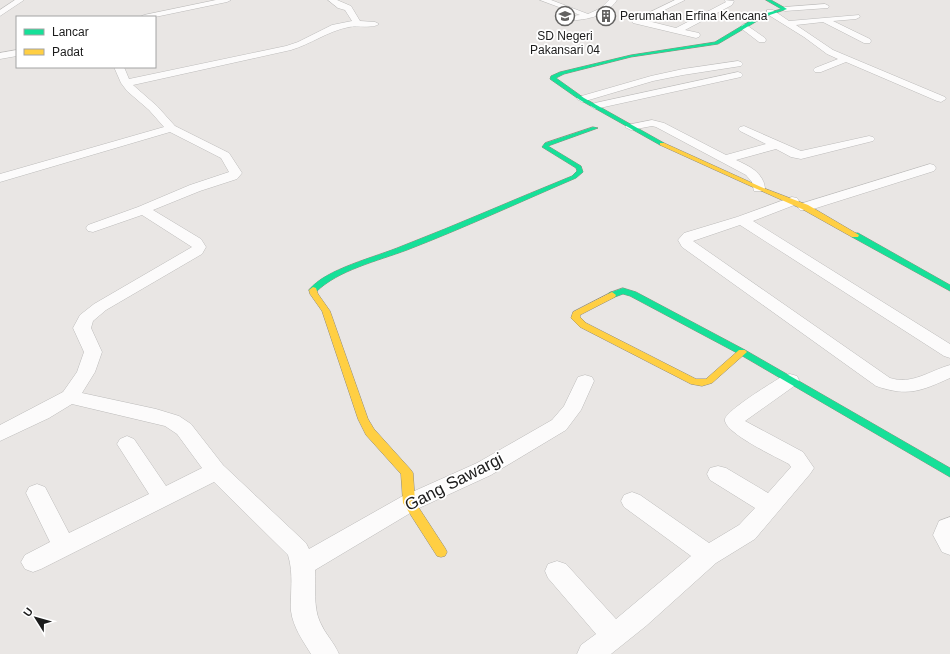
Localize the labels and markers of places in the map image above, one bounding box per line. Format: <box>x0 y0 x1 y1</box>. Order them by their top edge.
school or university icon: SD Negeri Pakansari 04 <box>554 5 576 27</box>
building icon: Perumahan Erfina Kencana <box>595 5 617 27</box>
place label: Perumahan Erfina Kencana <box>620 9 768 23</box>
place label: SD Negeri Pakansari 04 <box>530 29 600 57</box>

